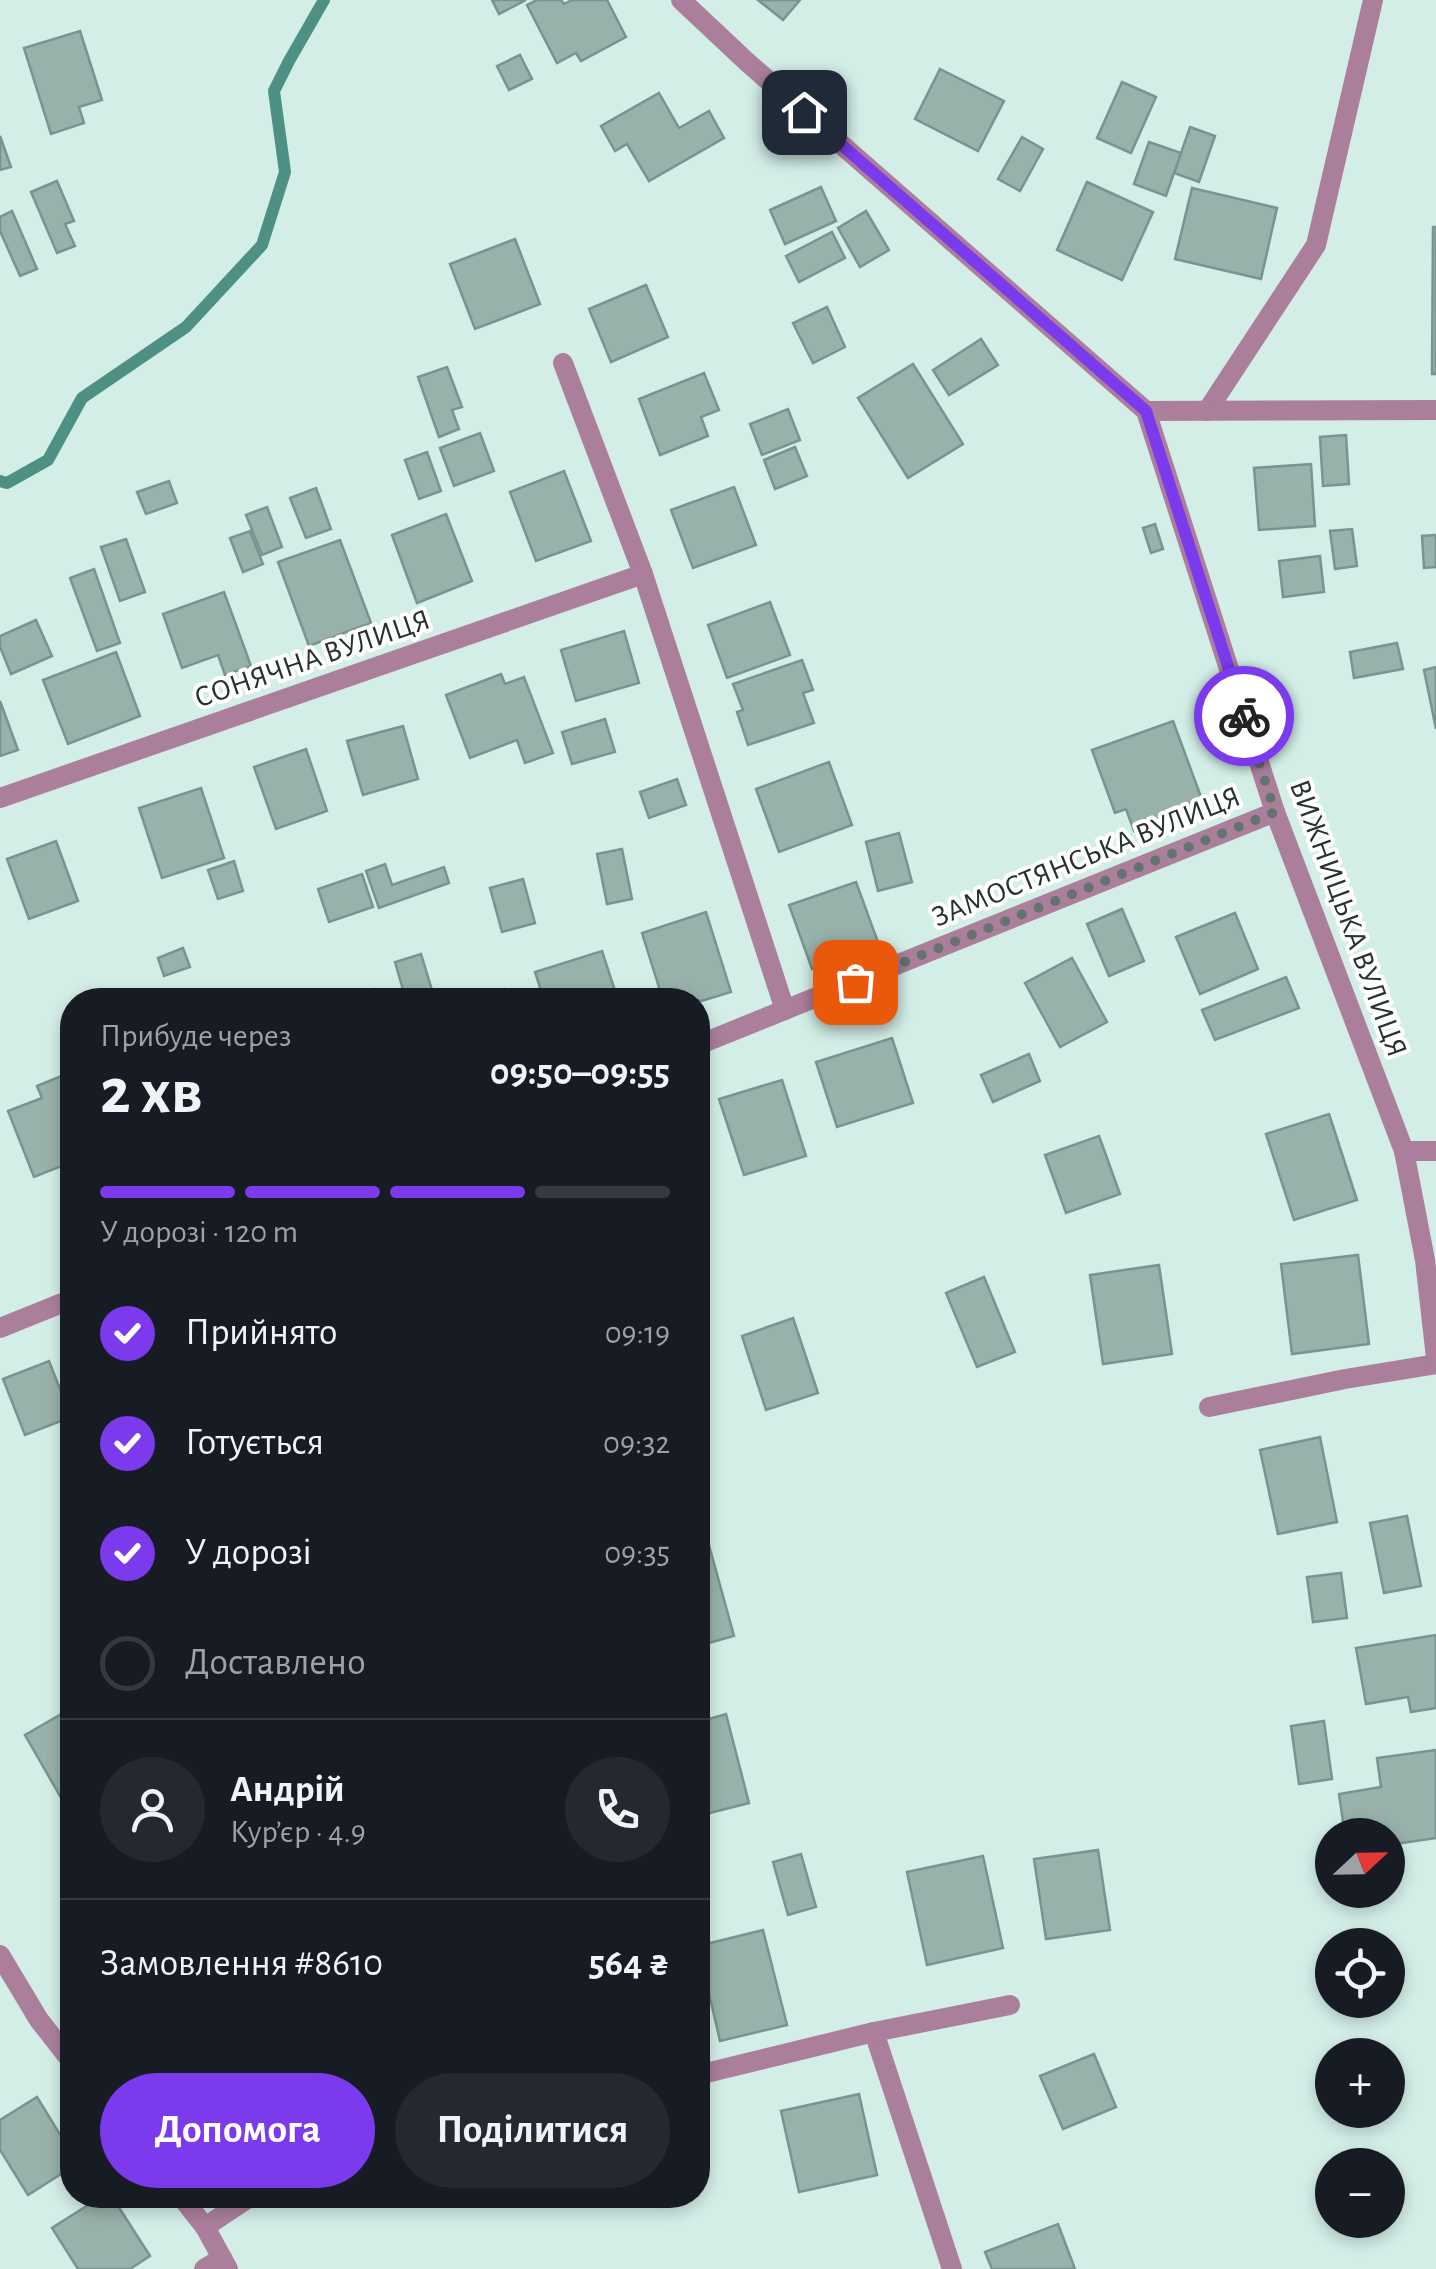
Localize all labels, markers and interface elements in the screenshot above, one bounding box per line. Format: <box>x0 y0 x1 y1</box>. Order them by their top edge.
pin <box>762 70 847 155</box>
icon: home <box>777 85 832 140</box>
street label: СОНЯЧНА ВУЛИЦЯ <box>191 605 434 713</box>
courier <box>1194 666 1294 766</box>
icon: bike <box>1217 689 1272 744</box>
street label: ВИЖНИЦЬКА ВУЛИЦЯ <box>1284 776 1412 1061</box>
street label: ЗАМОСТЯНСЬКА ВУЛИЦЯ <box>928 781 1245 933</box>
pin <box>813 940 898 1025</box>
icon: bag <box>828 955 883 1010</box>
text: Прибуде через <box>100 1020 292 1052</box>
text: 09:50–09:55 <box>490 1054 670 1092</box>
text: 2 хв <box>100 1060 203 1125</box>
text: У дорозі · 120 m <box>100 1216 298 1248</box>
icon: check <box>100 1306 155 1361</box>
text: Прийнято <box>185 1314 338 1352</box>
text: 09:19 <box>605 1317 670 1349</box>
icon: check <box>100 1416 155 1471</box>
text: Готується <box>185 1424 324 1462</box>
text: 09:32 <box>603 1427 670 1459</box>
icon: check <box>100 1526 155 1581</box>
text: У дорозі <box>185 1534 312 1572</box>
text: 09:35 <box>604 1537 670 1569</box>
text: Доставлено <box>185 1644 366 1682</box>
button: person <box>100 1757 205 1862</box>
button: phone <box>565 1757 670 1862</box>
text: Андрій <box>230 1771 345 1809</box>
text: Кур’єр · 4.9 <box>230 1816 366 1848</box>
north arrow <box>1315 1818 1405 1908</box>
map controls <box>1315 1818 1405 2238</box>
button: locate <box>1315 1928 1405 2018</box>
text: Замовлення #8610 <box>100 1945 383 1983</box>
text: 564 ₴ <box>588 1945 670 1983</box>
button: + <box>1315 2038 1405 2128</box>
button: Допомога <box>100 2073 375 2188</box>
button: Поділитися <box>395 2073 670 2188</box>
button: − <box>1315 2148 1405 2238</box>

